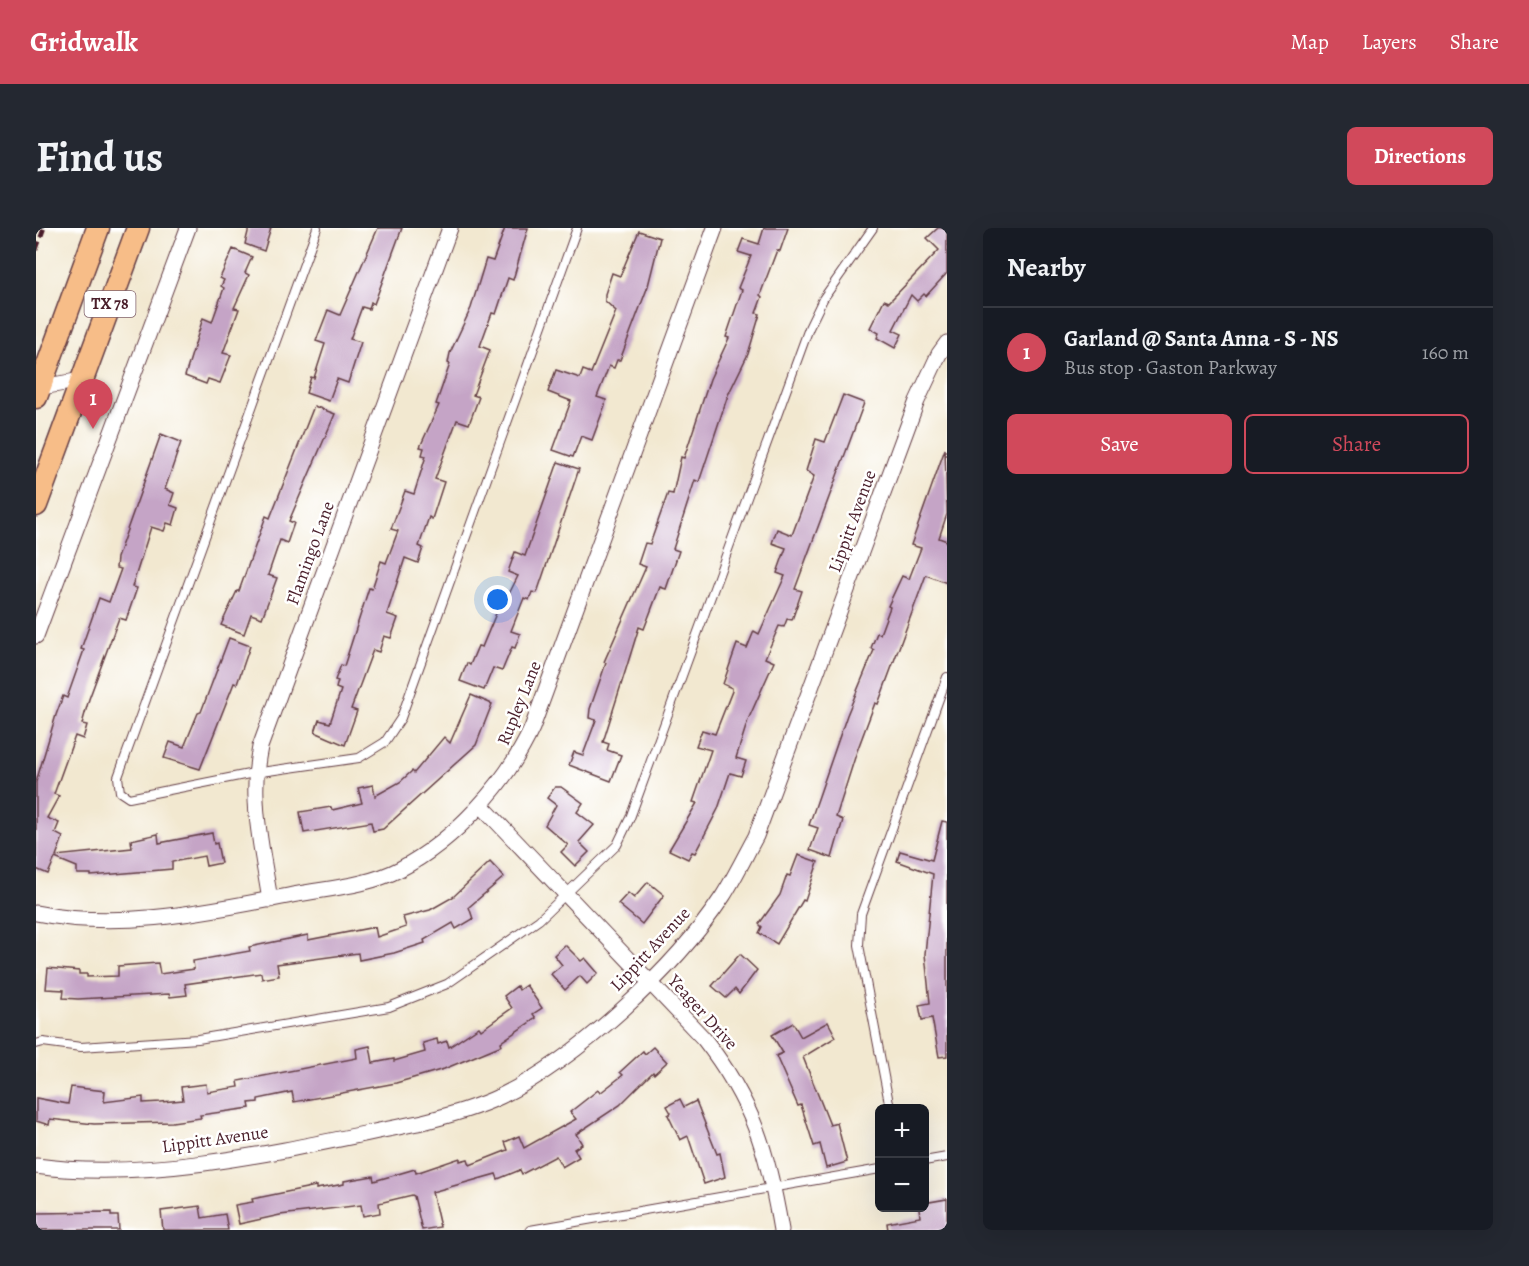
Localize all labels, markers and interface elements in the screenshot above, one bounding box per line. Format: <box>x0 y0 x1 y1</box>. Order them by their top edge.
text: Gridwalk <box>30 23 138 61</box>
text: Map <box>1290 28 1329 56</box>
text: Layers <box>1362 28 1417 56</box>
text: Share <box>1450 28 1499 56</box>
button: Directions <box>1347 127 1493 185</box>
text: Find us <box>36 128 163 185</box>
text: Nearby <box>1007 250 1086 285</box>
road number: TX 78 <box>84 291 136 317</box>
text: Garland @ Santa Anna - S - NS <box>1064 324 1339 354</box>
text: 1 <box>1023 339 1030 366</box>
text: 160 m <box>1422 339 1469 366</box>
text: Bus stop · Gaston Parkway <box>1064 354 1277 381</box>
pin: 1 <box>74 380 112 429</box>
button: Save <box>1007 414 1232 474</box>
button: Share <box>1244 414 1469 474</box>
street label: Lippitt Avenue <box>822 466 882 576</box>
street label: Flamingo Lane <box>280 498 340 608</box>
your location <box>483 585 512 614</box>
street label: Rupley Lane <box>491 657 547 749</box>
street label: Lippitt Avenue <box>605 902 695 996</box>
street label: Yeager Drive <box>662 969 743 1055</box>
map controls <box>875 1104 929 1212</box>
button: + <box>875 1104 929 1158</box>
street label: Lippitt Avenue <box>160 1120 270 1158</box>
button: − <box>875 1158 929 1212</box>

